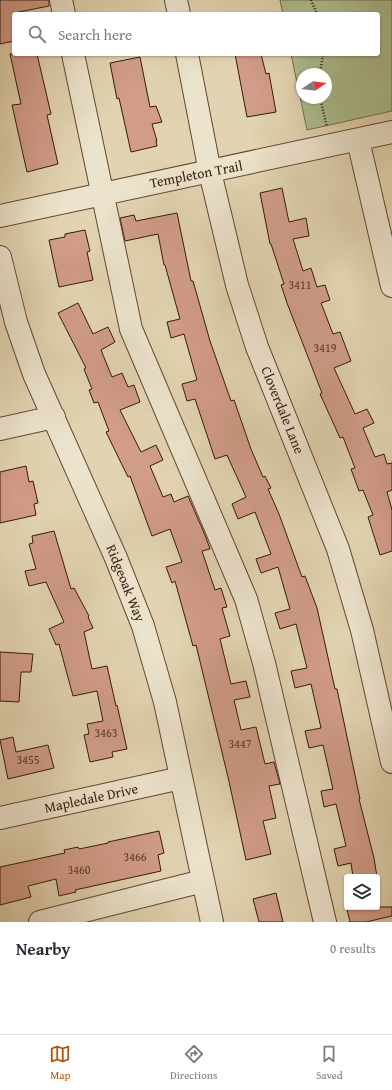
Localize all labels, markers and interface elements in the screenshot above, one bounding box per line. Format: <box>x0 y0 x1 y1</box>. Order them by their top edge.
search box <box>12 12 380 56</box>
icon: search <box>26 23 48 45</box>
text: Search here <box>58 24 132 45</box>
north arrow <box>296 68 332 104</box>
street label: Templeton Trail <box>148 155 244 193</box>
house number: 3411 <box>288 276 312 293</box>
house number: 3419 <box>313 339 337 356</box>
street label: Cloverdale Lane <box>256 363 310 457</box>
street label: Ridgeoak Way <box>101 541 151 625</box>
house number: 3463 <box>94 724 118 741</box>
house number: 3447 <box>228 735 252 752</box>
house number: 3455 <box>16 751 40 768</box>
street label: Mapledale Drive <box>42 778 140 818</box>
house number: 3466 <box>123 848 147 865</box>
house number: 3460 <box>67 861 91 878</box>
map controls <box>344 874 380 910</box>
button: layers <box>344 874 380 910</box>
text: Nearby <box>16 936 70 961</box>
text: 0 results <box>330 939 376 958</box>
tab: Map <box>49 1043 71 1083</box>
tab: Directions <box>170 1043 217 1083</box>
tab: Saved <box>316 1043 343 1083</box>

